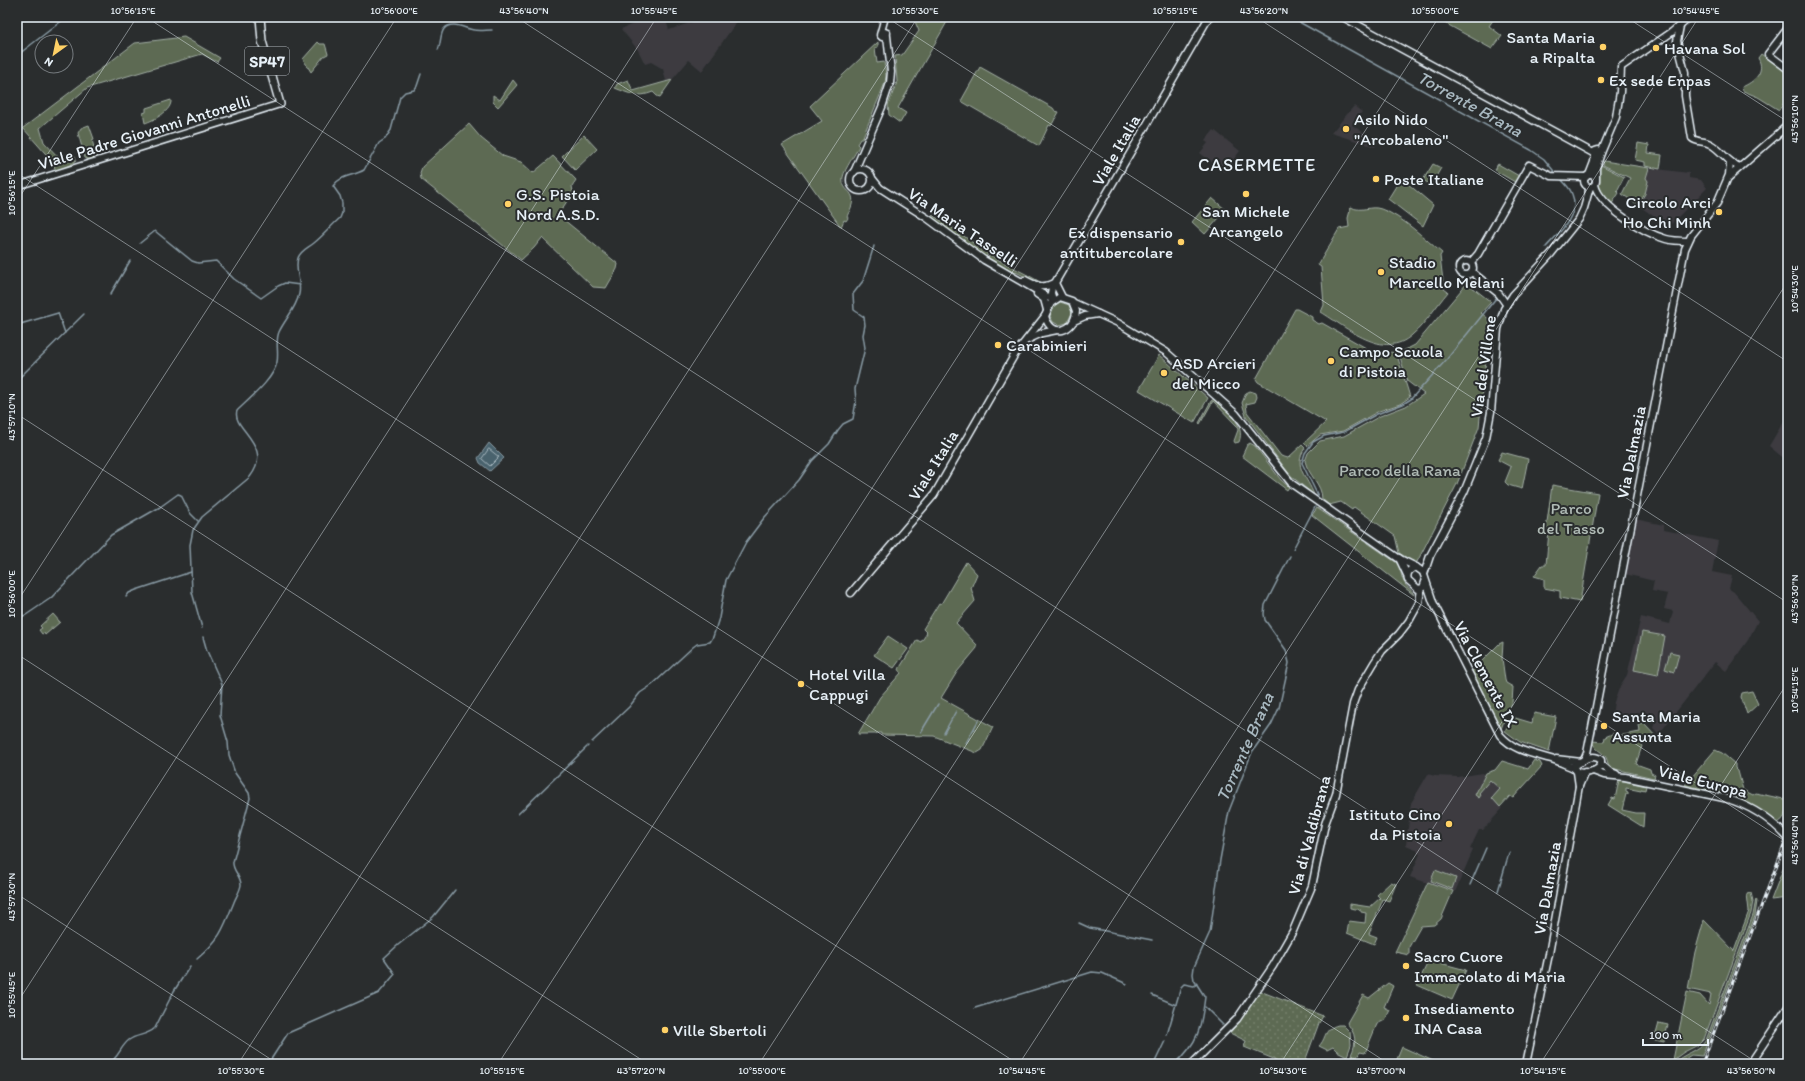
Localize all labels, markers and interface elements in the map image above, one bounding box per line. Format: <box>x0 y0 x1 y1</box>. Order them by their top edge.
text: 10°56'15"E <box>110 4 156 17</box>
text: 10°56'00"E <box>370 4 418 17</box>
text: 43°56'40"N <box>499 4 549 17</box>
text: 10°55'45"E <box>631 4 678 17</box>
text: 10°55'30"E <box>892 4 939 17</box>
text: 10°55'15"E <box>1152 4 1198 17</box>
text: 43°56'20"N <box>1240 4 1289 17</box>
text: 10°55'00"E <box>1411 4 1459 17</box>
text: 10°54'45"E <box>1672 4 1720 17</box>
place label: Santa Maria a Ripalta <box>1506 27 1595 67</box>
north arrow <box>34 34 74 74</box>
place label: Havana Sol <box>1664 38 1746 58</box>
marker: Santa Maria a Ripalta <box>1598 42 1608 52</box>
marker: Havana Sol <box>1651 43 1661 53</box>
road number: SP47 <box>245 47 289 75</box>
text: N <box>42 54 55 69</box>
water label: Torrente Brana <box>1414 66 1527 142</box>
place label: Ex sede Enpas <box>1609 70 1711 90</box>
marker: Ex sede Enpas <box>1596 75 1606 85</box>
street label: Viale Padre Giovanni Antonelli <box>35 90 253 174</box>
text: 43°56'10"N <box>1788 95 1801 143</box>
place label: Asilo Nido "Arcobaleno" <box>1354 109 1448 149</box>
street label: Viale Italia <box>1088 111 1145 189</box>
marker: Asilo Nido "Arcobaleno" <box>1341 124 1351 134</box>
district label: CASERMETTE <box>1198 154 1316 176</box>
place label: Poste Italiane <box>1384 169 1484 189</box>
text: 10°56'15"E <box>5 170 18 216</box>
marker: Poste Italiane <box>1371 174 1381 184</box>
street label: Via Maria Tasselli <box>904 183 1022 271</box>
place label: G.S. Pistoia Nord A.S.D. <box>516 184 600 224</box>
marker: San Michele Arcangelo <box>1241 189 1251 199</box>
place label: Circolo Arci Ho Chi Minh <box>1623 192 1711 232</box>
marker: G.S. Pistoia Nord A.S.D. <box>503 199 513 209</box>
place label: San Michele Arcangelo <box>1202 201 1290 241</box>
marker: Circolo Arci Ho Chi Minh <box>1714 207 1724 217</box>
place label: Ex dispensario antitubercolare <box>1060 222 1173 262</box>
marker: Ex dispensario antitubercolare <box>1176 237 1186 247</box>
place label: Stadio Marcello Melani <box>1389 252 1504 292</box>
text: 10°54'30"E <box>1788 265 1801 313</box>
marker: Stadio Marcello Melani <box>1376 267 1386 277</box>
street label: Via del Villone <box>1466 314 1500 418</box>
place label: Carabinieri <box>1006 335 1087 355</box>
marker: Carabinieri <box>993 340 1003 350</box>
place label: Campo Scuola di Pistoia <box>1339 341 1443 381</box>
place label: ASD Arcieri del Micco <box>1172 353 1256 393</box>
marker: Campo Scuola di Pistoia <box>1326 356 1336 366</box>
marker: ASD Arcieri del Micco <box>1159 368 1169 378</box>
text: 43°57'10"N <box>5 393 18 441</box>
street label: Via Dalmazia <box>1612 404 1650 500</box>
street label: Viale Italia <box>904 426 963 504</box>
park label: Parco della Rana <box>1339 460 1461 480</box>
park label: Parco del Tasso <box>1537 498 1605 538</box>
text: 10°56'00"E <box>5 570 18 618</box>
text: 43°56'30"N <box>1788 574 1801 623</box>
street label: Via Clemente IX <box>1450 617 1522 731</box>
place label: Hotel Villa Cappugi <box>809 664 885 704</box>
text: 10°54'15"E <box>1788 667 1801 713</box>
marker: Hotel Villa Cappugi <box>796 679 806 689</box>
water label: Torrente Brana <box>1211 688 1279 805</box>
place label: Santa Maria Assunta <box>1612 706 1701 746</box>
marker: Santa Maria Assunta <box>1599 721 1609 731</box>
street label: Viale Europa <box>1656 760 1750 802</box>
street label: Via di Valdibrana <box>1283 773 1335 897</box>
place label: Istituto Cino da Pistoia <box>1349 804 1441 844</box>
text: 43°56'40"N <box>1788 815 1801 865</box>
marker: Istituto Cino da Pistoia <box>1444 819 1454 829</box>
street label: Via Dalmazia <box>1529 840 1565 936</box>
text: 43°57'30"N <box>5 873 18 921</box>
place label: Sacro Cuore Immacolato di Maria <box>1414 946 1565 986</box>
marker: Sacro Cuore Immacolato di Maria <box>1401 961 1411 971</box>
text: 10°55'45"E <box>5 971 18 1018</box>
place label: Insediamento INA Casa <box>1414 998 1515 1038</box>
marker: Insediamento INA Casa <box>1401 1013 1411 1023</box>
place label: Ville Sbertoli <box>673 1020 767 1040</box>
scale bar <box>1643 1021 1708 1047</box>
marker: Ville Sbertoli <box>660 1025 670 1035</box>
text: 100 m <box>1649 1028 1682 1042</box>
text: 10°55'30"E <box>218 1064 265 1077</box>
text: 10°55'15"E <box>479 1064 525 1077</box>
text: 43°57'20"N <box>617 1064 665 1077</box>
text: 10°55'00"E <box>738 1064 786 1077</box>
text: 10°54'45"E <box>998 1064 1046 1077</box>
text: 10°54'30"E <box>1259 1064 1307 1077</box>
text: 43°57'00"N <box>1356 1064 1406 1077</box>
text: 10°54'15"E <box>1520 1064 1566 1077</box>
text: 43°56'50"N <box>1727 1064 1776 1077</box>

